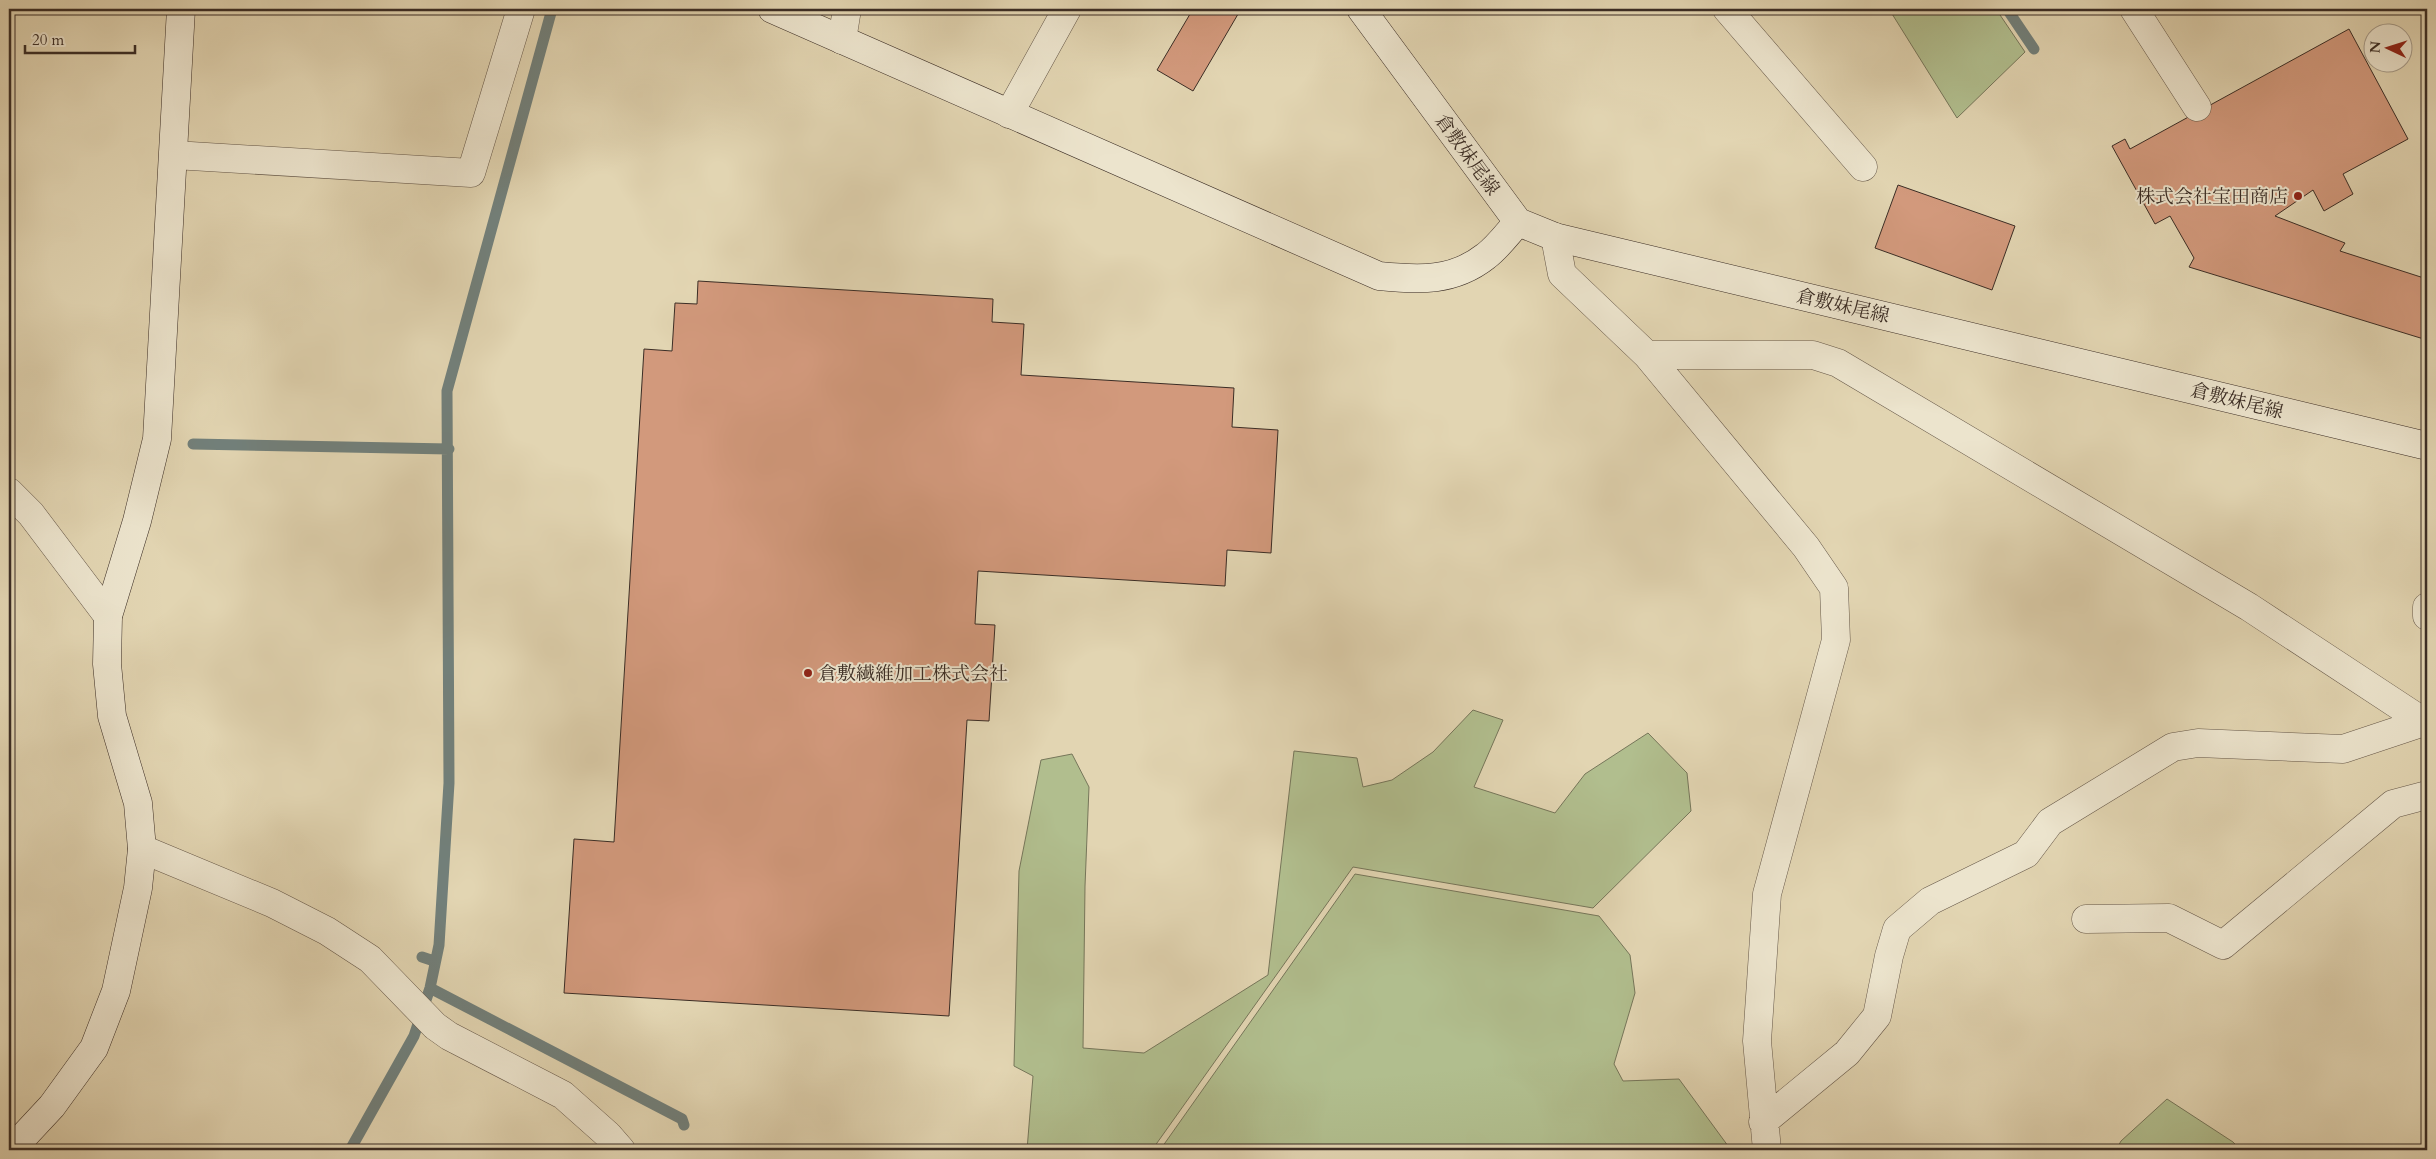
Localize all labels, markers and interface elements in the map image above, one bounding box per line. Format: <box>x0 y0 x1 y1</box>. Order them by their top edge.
scale bar <box>25 22 135 54</box>
north arrow <box>2364 22 2414 72</box>
text: 20 m <box>32 30 64 50</box>
text: N <box>2366 40 2385 54</box>
street label: 倉敷妹尾線 <box>1429 109 1506 201</box>
place label: 株式会社宝田商店 <box>2136 184 2288 210</box>
marker: 株式会社宝田商店 <box>2292 190 2304 202</box>
street label: 倉敷妹尾線 <box>1794 283 1892 329</box>
street label: 倉敷妹尾線 <box>2188 377 2286 425</box>
place label: 倉敷繊維加工株式会社 <box>818 661 1008 687</box>
marker: 倉敷繊維加工株式会社 <box>802 667 814 679</box>

